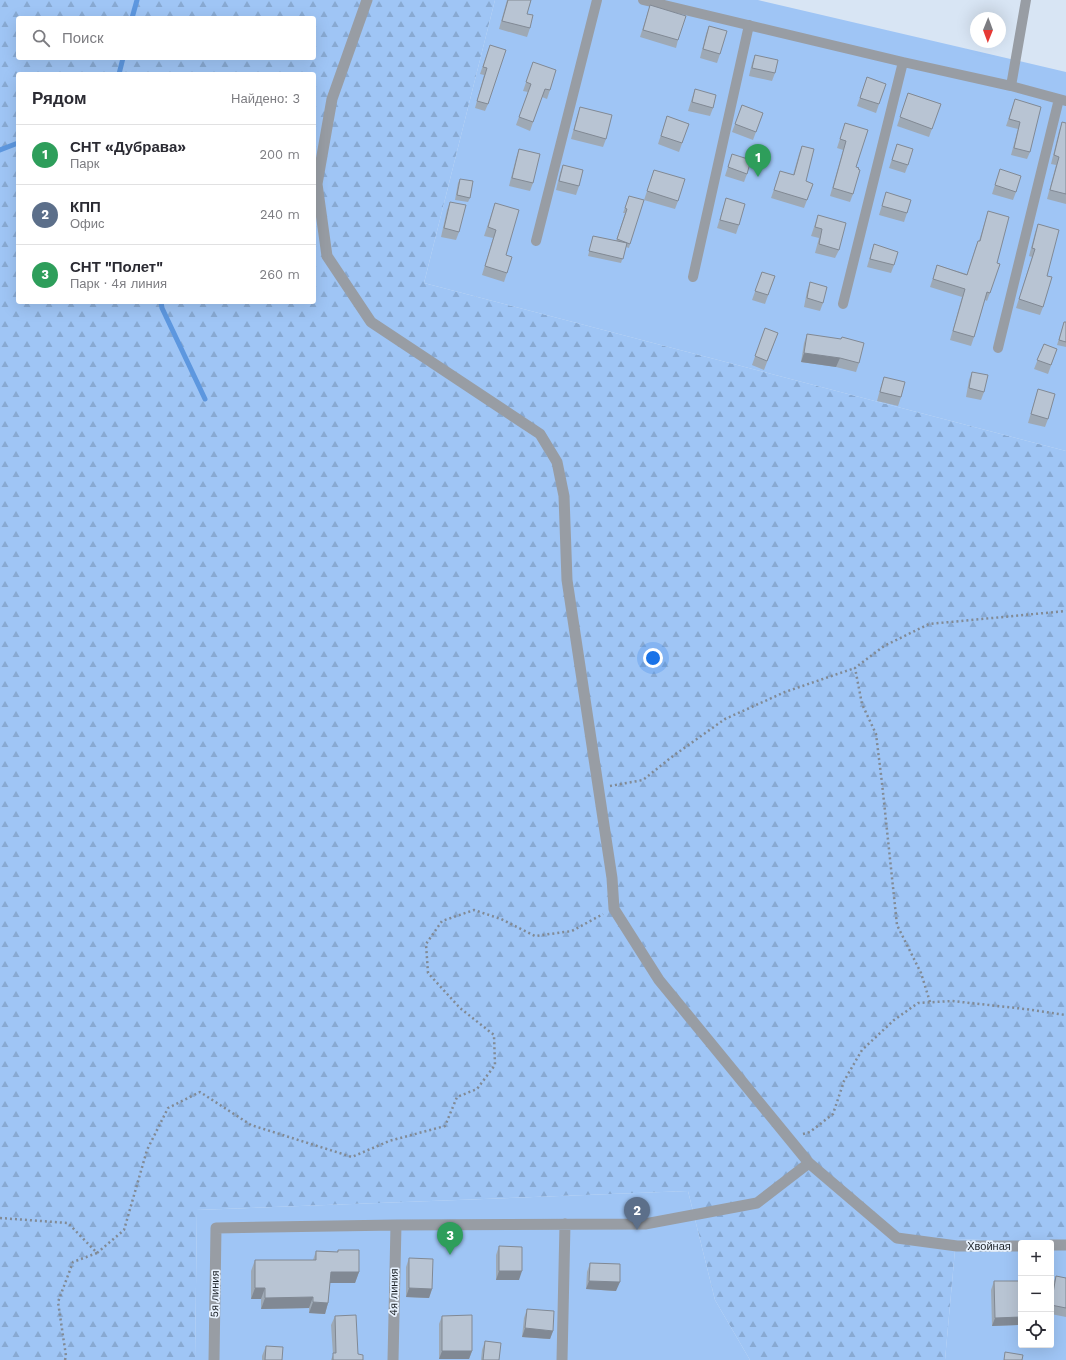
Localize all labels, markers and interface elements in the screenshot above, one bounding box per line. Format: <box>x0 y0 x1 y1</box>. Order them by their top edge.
north arrow <box>970 12 1006 48</box>
search box <box>16 16 316 60</box>
icon: search <box>30 27 52 49</box>
text: Поиск <box>62 29 104 47</box>
text: Рядом <box>32 88 87 108</box>
text: Найдено: 3 <box>231 91 300 106</box>
text: СНТ «Дубрава» <box>70 138 186 156</box>
pin: 1 <box>745 144 771 177</box>
text: 1 <box>42 147 48 162</box>
text: 200 m <box>259 147 300 162</box>
text: Парк <box>70 156 100 171</box>
text: КПП <box>70 198 101 216</box>
text: 2 <box>41 207 49 222</box>
text: 240 m <box>260 207 300 222</box>
text: Офис <box>70 216 105 231</box>
text: СНТ "Полет" <box>70 258 163 276</box>
text: 3 <box>41 267 49 282</box>
text: 260 m <box>260 267 300 282</box>
text: Парк · 4я линия <box>70 276 167 291</box>
your location <box>643 648 663 668</box>
pin: 2 <box>624 1197 650 1230</box>
pin: 3 <box>437 1222 463 1255</box>
street label: Хвойная <box>967 1240 1011 1253</box>
map controls <box>1018 1240 1054 1348</box>
button: + <box>1018 1240 1054 1276</box>
street label: 4я линия <box>387 1268 401 1316</box>
street label: 5я линия <box>208 1270 222 1318</box>
button: − <box>1018 1276 1054 1312</box>
button: locate <box>1018 1312 1054 1348</box>

